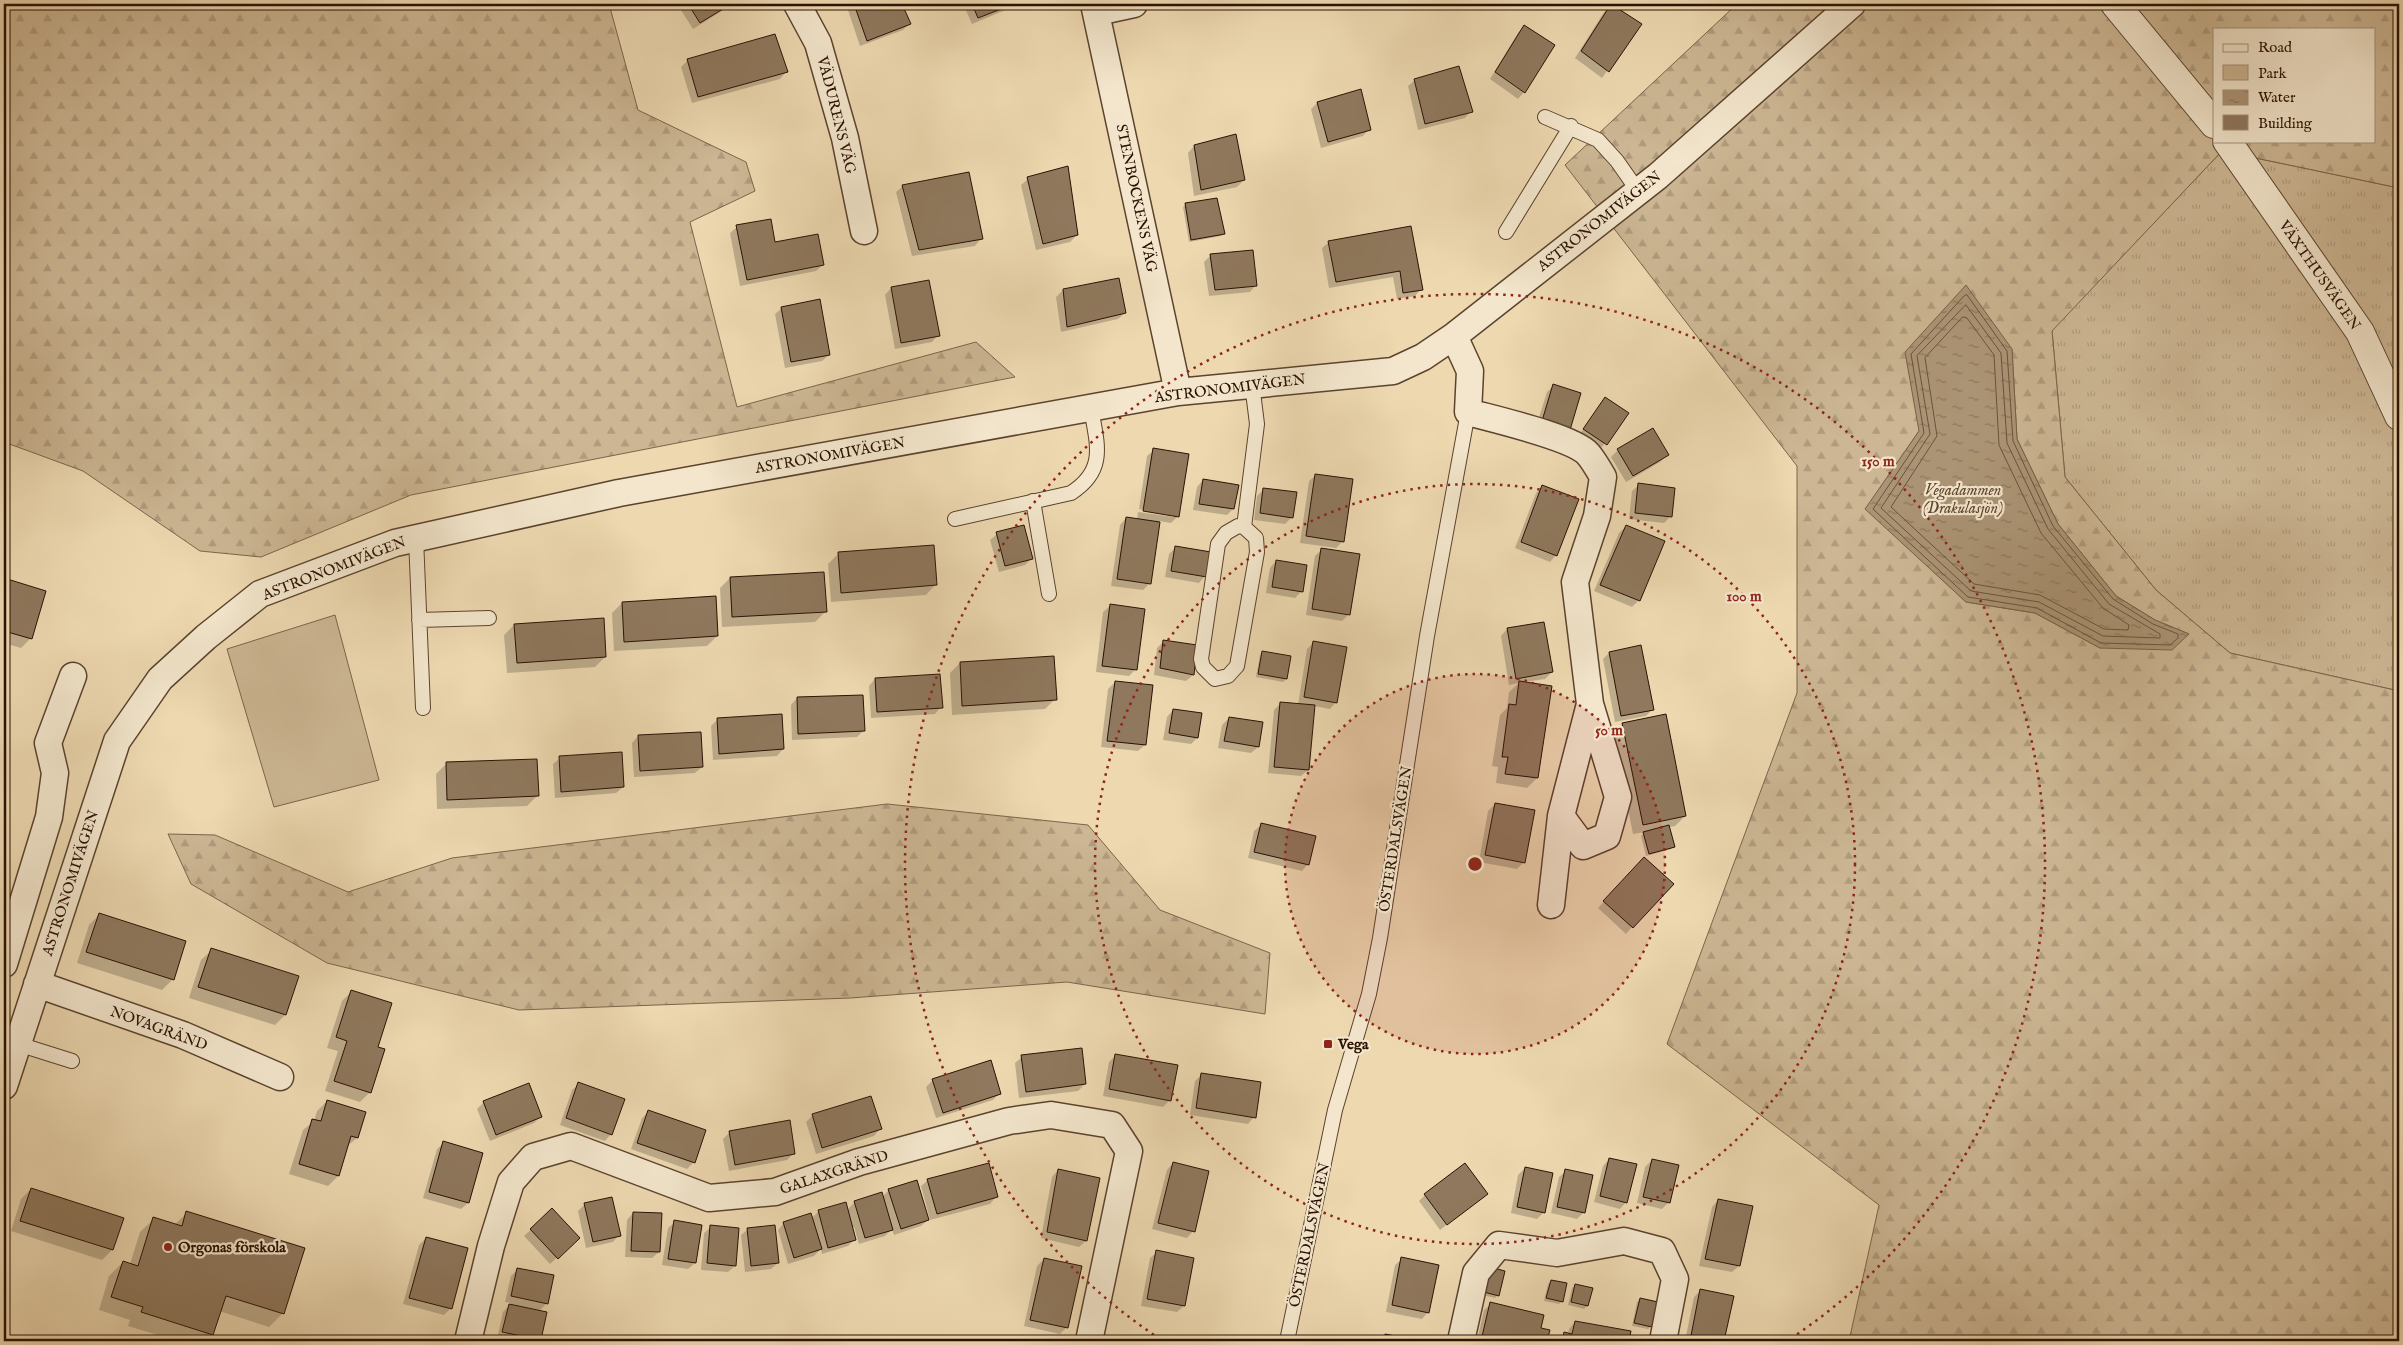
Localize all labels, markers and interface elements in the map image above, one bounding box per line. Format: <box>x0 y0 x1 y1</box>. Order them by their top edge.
legend <box>2213 28 2376 142</box>
text: Road <box>2258 38 2293 57</box>
street label: VÄDURENS VÄG <box>813 54 860 176</box>
text: Park <box>2258 64 2288 83</box>
text: Water <box>2258 88 2296 107</box>
text: Building <box>2258 114 2313 133</box>
street label: STENBOCKENS VÄG <box>1112 122 1162 274</box>
street label: ASTRONOMIVÄGEN <box>1533 167 1665 276</box>
street label: VÄXTHUSVÄGEN <box>2274 216 2365 334</box>
street label: ASTRONOMIVÄGEN <box>1152 370 1307 407</box>
street label: ASTRONOMIVÄGEN <box>753 433 907 478</box>
text: 150 m <box>1861 452 1895 471</box>
water label: Vegadammen (Drakulasjön) <box>1923 481 2003 519</box>
street label: ASTRONOMIVÄGEN <box>259 532 409 605</box>
text: 100 m <box>1726 587 1762 606</box>
text: 50 m <box>1595 721 1623 740</box>
street label: ÖSTERDALSVÄGEN <box>1375 765 1416 913</box>
street label: ASTRONOMIVÄGEN <box>38 808 103 959</box>
centre of rings <box>1466 855 1484 873</box>
street label: NOVAGRÄND <box>107 1002 210 1055</box>
place label: Vega <box>1337 1035 1369 1054</box>
marker: Vega <box>1322 1038 1334 1050</box>
street label: GALAXGRÄND <box>778 1146 891 1199</box>
street label: ÖSTERDALSVÄGEN <box>1285 1161 1334 1309</box>
place label: Orgonas förskola <box>178 1238 286 1257</box>
marker: Orgonas förskola <box>162 1241 174 1253</box>

